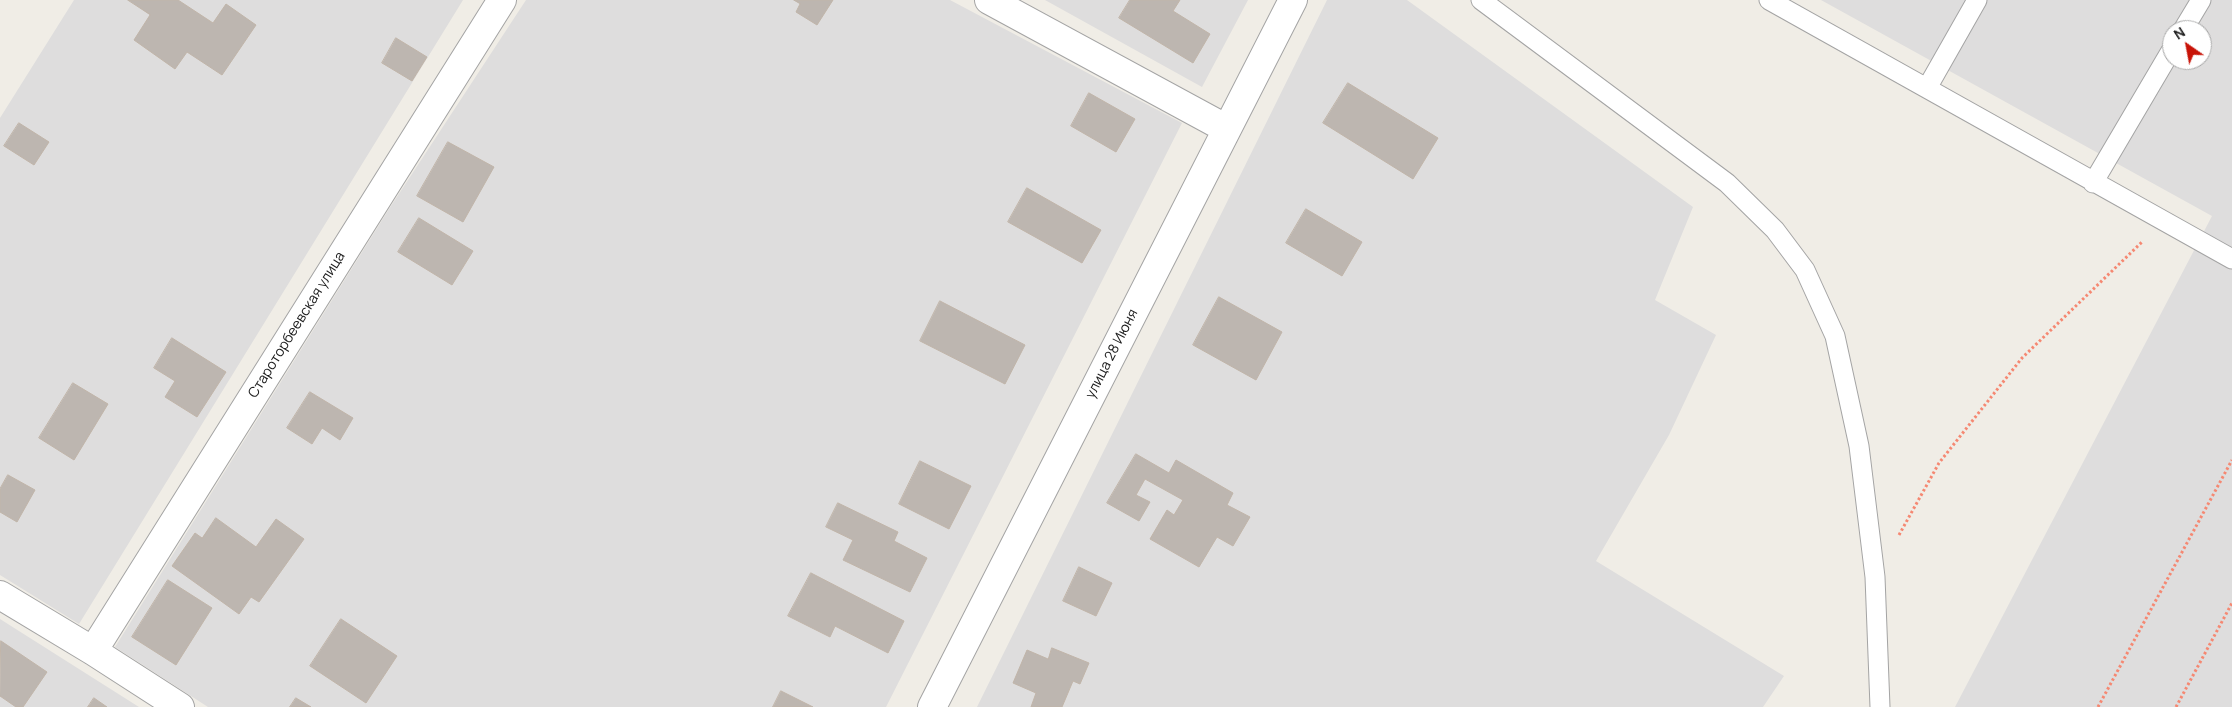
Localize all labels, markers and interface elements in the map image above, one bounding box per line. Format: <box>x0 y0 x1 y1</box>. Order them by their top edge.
north arrow <box>2162 20 2212 70</box>
text: N <box>2170 22 2188 44</box>
street label: Староторбеевская улица <box>245 249 349 401</box>
street label: улица 28 Июня <box>1082 307 1142 401</box>

